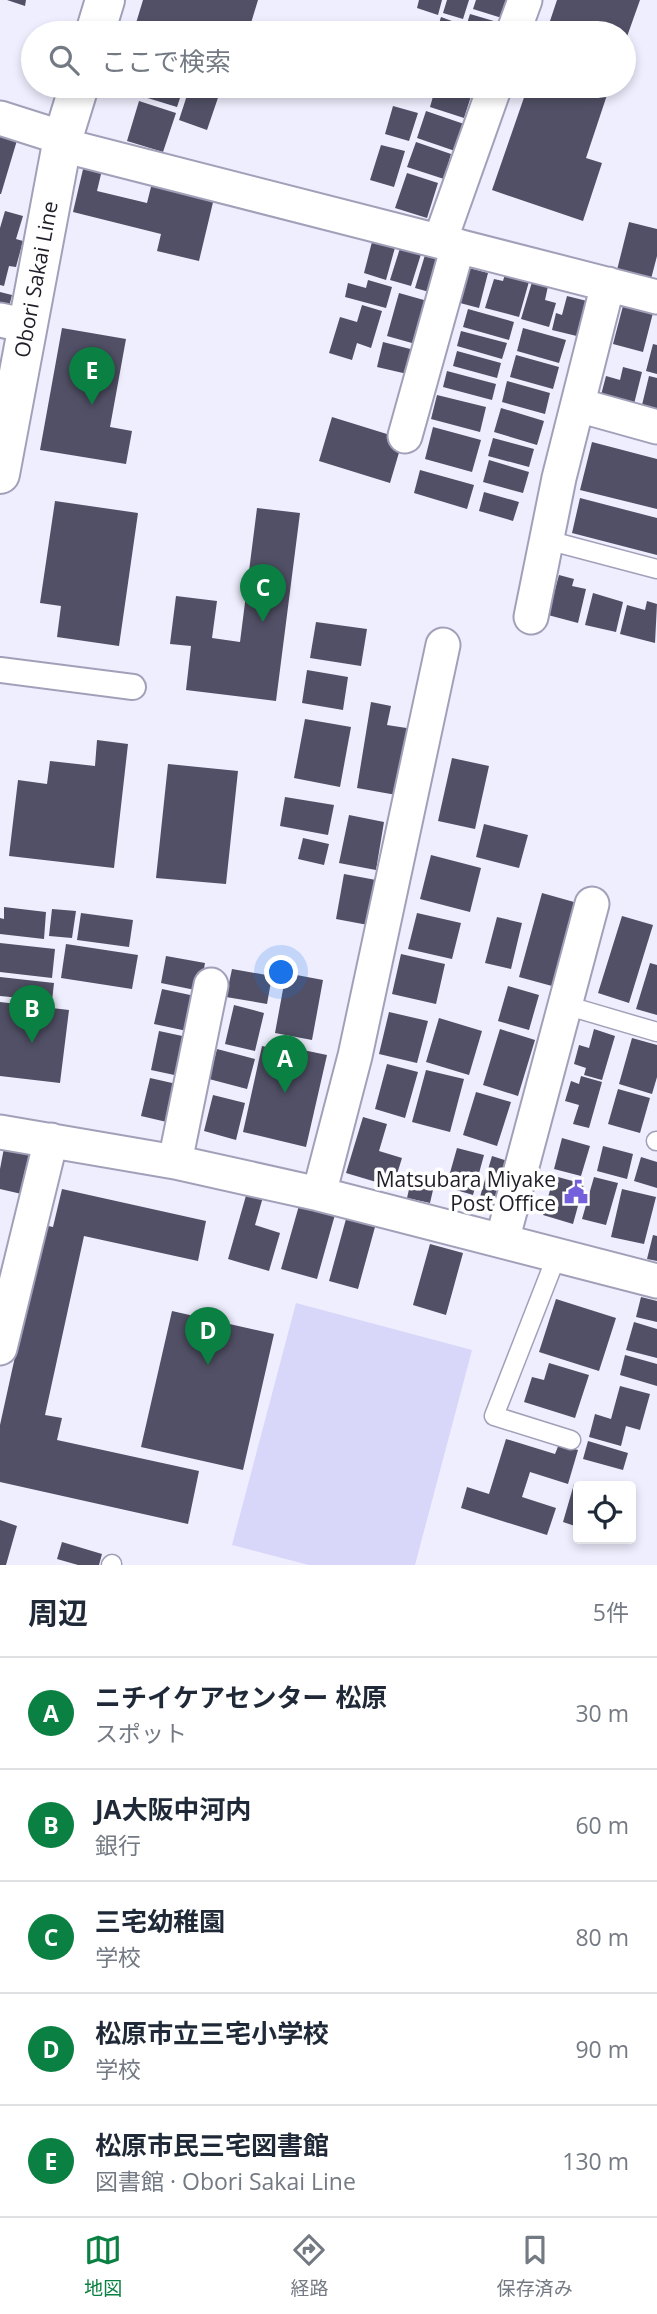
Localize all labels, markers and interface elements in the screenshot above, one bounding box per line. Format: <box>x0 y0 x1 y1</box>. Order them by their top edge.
search box <box>21 21 636 98</box>
icon: search <box>45 41 83 79</box>
text: ここで検索 <box>101 43 231 79</box>
street label: Obori Sakai Line <box>7 199 64 360</box>
pin: E <box>69 347 115 405</box>
pin: C <box>240 564 286 622</box>
your location <box>264 955 298 989</box>
pin: B <box>9 985 55 1043</box>
pin: A <box>262 1035 308 1093</box>
place label: Matsubara Miyake Post Office <box>376 1165 556 1217</box>
public building icon: Matsubara Miyake Post Office <box>562 1178 590 1206</box>
pin: D <box>185 1307 231 1365</box>
map controls <box>573 1481 636 1544</box>
button: locate <box>573 1481 636 1544</box>
text: 周辺 <box>28 1592 88 1633</box>
text: 5件 <box>593 1596 629 1628</box>
text: ニチイケアセンター 松原 <box>95 1679 387 1715</box>
text: A <box>43 1697 59 1729</box>
text: 30 m <box>575 1697 629 1729</box>
text: スポット <box>95 1717 187 1749</box>
text: JA大阪中河内 <box>95 1791 252 1827</box>
text: B <box>43 1809 59 1841</box>
text: 60 m <box>575 1809 629 1841</box>
text: 銀行 <box>95 1829 141 1861</box>
text: 三宅幼稚園 <box>95 1903 225 1939</box>
text: C <box>44 1921 58 1953</box>
text: 80 m <box>575 1921 629 1953</box>
text: 学校 <box>95 1941 141 1973</box>
text: 松原市立三宅小学校 <box>95 2015 329 2051</box>
text: D <box>42 2033 60 2065</box>
text: 90 m <box>575 2033 629 2065</box>
text: 学校 <box>95 2053 141 2085</box>
text: 松原市民三宅図書館 <box>95 2127 329 2163</box>
text: E <box>45 2145 57 2177</box>
text: 130 m <box>562 2145 629 2177</box>
text: 図書館 · Obori Sakai Line <box>95 2165 356 2197</box>
tab: 地図 <box>84 2231 122 2301</box>
tab: 経路 <box>290 2231 329 2301</box>
tab: 保存済み <box>497 2231 573 2301</box>

